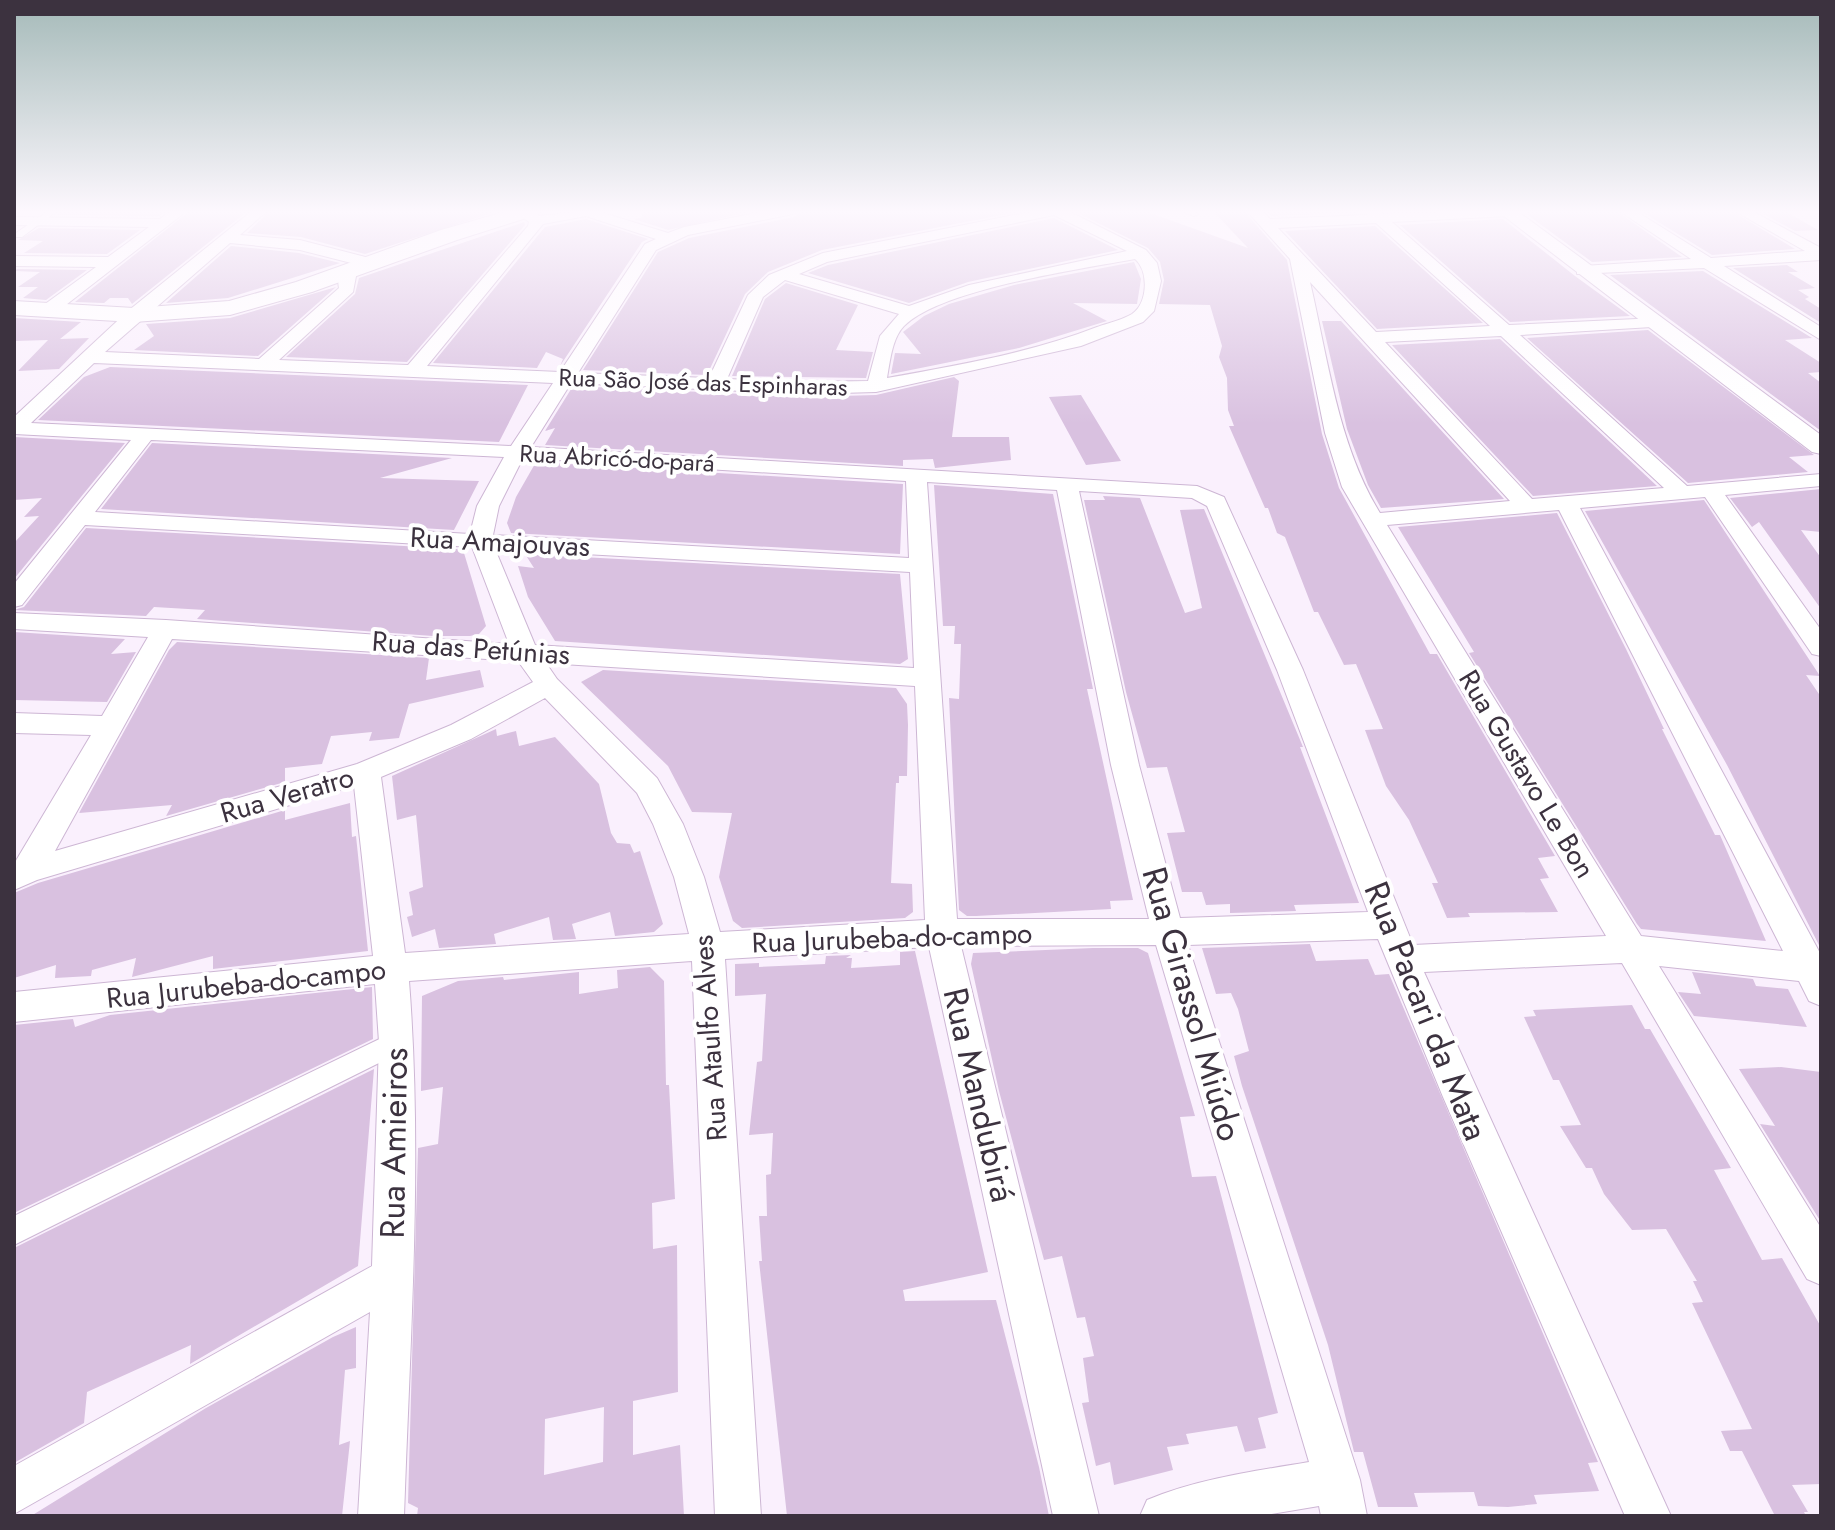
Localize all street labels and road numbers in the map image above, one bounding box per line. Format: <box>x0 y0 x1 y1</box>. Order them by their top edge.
street label: Rua São José das Espinharas <box>558 359 848 405</box>
street label: Rua Abricó-do-pará <box>519 435 715 481</box>
street label: Rua Amajouvas <box>409 517 591 567</box>
street label: Rua das Petúnias <box>371 621 571 675</box>
street label: Rua Gustavo Le Bon <box>1448 662 1606 886</box>
street label: Rua Veratro <box>215 756 359 834</box>
street label: Rua Girassol Miúdo <box>1129 861 1255 1147</box>
street label: Rua Pacari da Mata <box>1352 874 1500 1148</box>
street label: Rua Jurubeba-do-campo <box>751 913 1033 963</box>
street label: Rua Ataulfo Alves <box>682 934 738 1142</box>
street label: Rua Jurubeba-do-campo <box>104 949 388 1019</box>
street label: Rua Mandubirá <box>931 983 1027 1207</box>
street label: Rua Amieiros <box>368 1047 420 1239</box>

